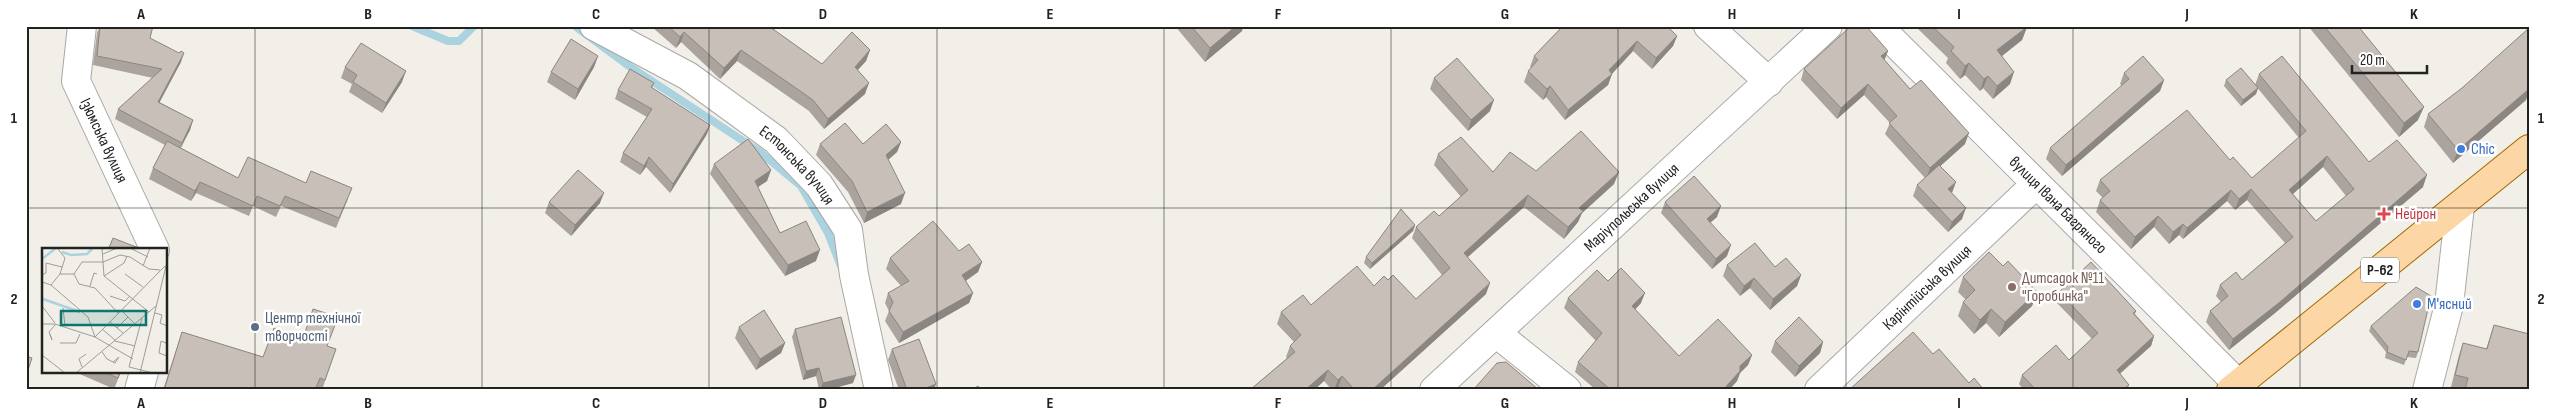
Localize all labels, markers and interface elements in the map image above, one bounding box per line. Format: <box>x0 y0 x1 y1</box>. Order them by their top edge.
text: A <box>136 5 145 24</box>
text: B <box>364 5 372 24</box>
text: C <box>592 5 600 24</box>
text: D <box>819 5 827 24</box>
text: E <box>1047 5 1054 24</box>
text: F <box>1275 5 1282 24</box>
text: G <box>1501 5 1509 24</box>
text: H <box>1728 5 1736 24</box>
text: I <box>1957 5 1961 24</box>
text: J <box>2184 5 2189 24</box>
text: K <box>2410 5 2418 24</box>
scale bar <box>2352 42 2428 74</box>
text: 20 m <box>2360 51 2385 70</box>
street label: Ізюмська вулиця <box>76 95 132 186</box>
text: 1 <box>11 109 18 128</box>
text: 1 <box>2538 109 2545 128</box>
street label: Естонська вулиця <box>756 122 839 208</box>
place label: Chic <box>2471 140 2495 159</box>
marker: Chic <box>2455 143 2467 155</box>
street label: вулиця Івана Багряного <box>2005 153 2111 258</box>
street label: Маріупольська вулиця <box>1580 159 1683 256</box>
place label: Нейрон <box>2395 205 2436 224</box>
marker: Нейрон <box>2377 207 2391 221</box>
street label: Карінтійська вулиця <box>1879 241 1975 334</box>
inset map <box>42 248 168 374</box>
road number: Р-62 <box>2361 258 2399 282</box>
place label: Дитсадок №11 "Горобинка" <box>2022 269 2104 306</box>
marker: Дитсадок №11 "Горобинка" <box>2006 281 2018 293</box>
text: 2 <box>10 290 18 309</box>
text: 2 <box>2537 290 2545 309</box>
place label: М'ясний <box>2427 295 2472 314</box>
marker: М'ясний <box>2411 298 2423 310</box>
place label: Центр технічної творчості <box>265 309 362 346</box>
marker: Центр технічної творчості <box>249 321 261 333</box>
text: A <box>136 394 145 413</box>
text: B <box>364 394 372 413</box>
text: C <box>592 394 600 413</box>
text: D <box>819 394 827 413</box>
text: E <box>1047 394 1054 413</box>
text: F <box>1275 394 1282 413</box>
text: G <box>1501 394 1509 413</box>
text: H <box>1728 394 1736 413</box>
text: I <box>1957 394 1961 413</box>
text: J <box>2184 394 2189 413</box>
text: K <box>2410 394 2418 413</box>

